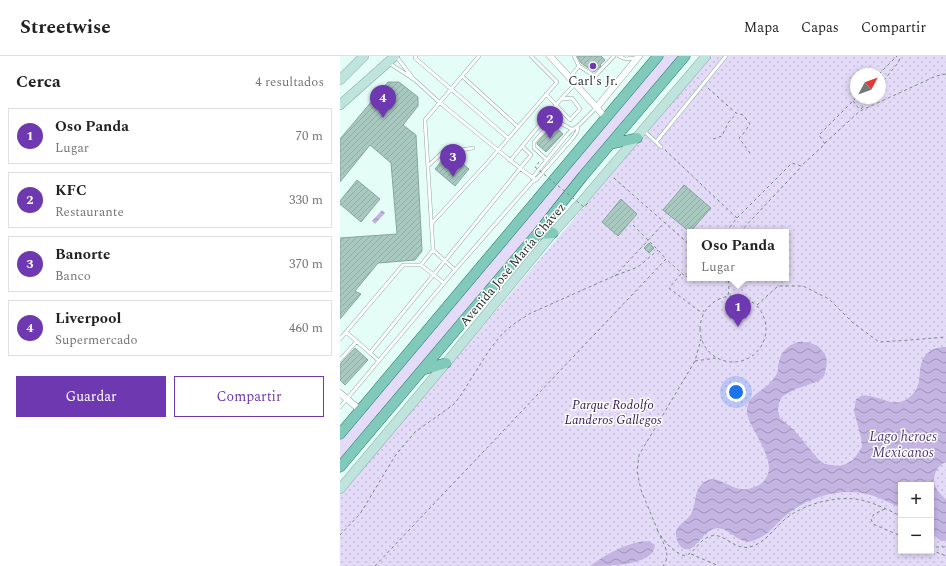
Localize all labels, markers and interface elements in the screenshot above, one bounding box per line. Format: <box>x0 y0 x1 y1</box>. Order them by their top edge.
text: Streetwise <box>20 13 111 42</box>
text: Mapa <box>744 17 779 38</box>
text: Capas <box>801 17 839 38</box>
text: Compartir <box>861 17 926 38</box>
marker: Carl's Jr. <box>588 61 598 71</box>
north arrow <box>850 68 886 104</box>
text: Cerca <box>16 69 61 95</box>
place label: Carl's Jr. <box>568 71 618 91</box>
text: 4 resultados <box>255 72 324 92</box>
pin: 4 <box>370 85 396 118</box>
pin: 2 <box>537 106 563 139</box>
text: Oso Panda <box>55 115 129 138</box>
text: 1 <box>26 126 34 146</box>
text: 70 m <box>296 126 323 146</box>
text: Lugar <box>55 138 89 158</box>
pin: 3 <box>440 144 466 177</box>
text: KFC <box>55 179 87 202</box>
text: 2 <box>26 190 34 210</box>
text: 330 m <box>289 190 323 210</box>
street label: Avenida José María Chávez <box>455 198 571 331</box>
text: Restaurante <box>55 202 124 222</box>
popup <box>687 229 789 281</box>
text: Oso Panda <box>701 234 775 257</box>
text: Banorte <box>55 243 111 266</box>
text: 3 <box>26 254 34 274</box>
text: 370 m <box>289 254 323 274</box>
text: Lugar <box>701 257 735 277</box>
text: Banco <box>55 266 91 286</box>
pin: 1 <box>725 294 751 327</box>
text: Liverpool <box>55 307 121 330</box>
text: 4 <box>26 318 34 338</box>
text: 460 m <box>289 318 323 338</box>
text: Supermercado <box>55 330 138 350</box>
button: Guardar <box>16 376 166 417</box>
button: Compartir <box>174 376 324 417</box>
your location <box>726 382 746 402</box>
park label: Parque Rodolfo Landeros Gallegos <box>564 395 662 430</box>
water label: Lago heroes Mexicanos <box>869 426 937 463</box>
map controls <box>898 482 934 554</box>
button: + <box>898 482 934 518</box>
button: − <box>898 518 934 554</box>

